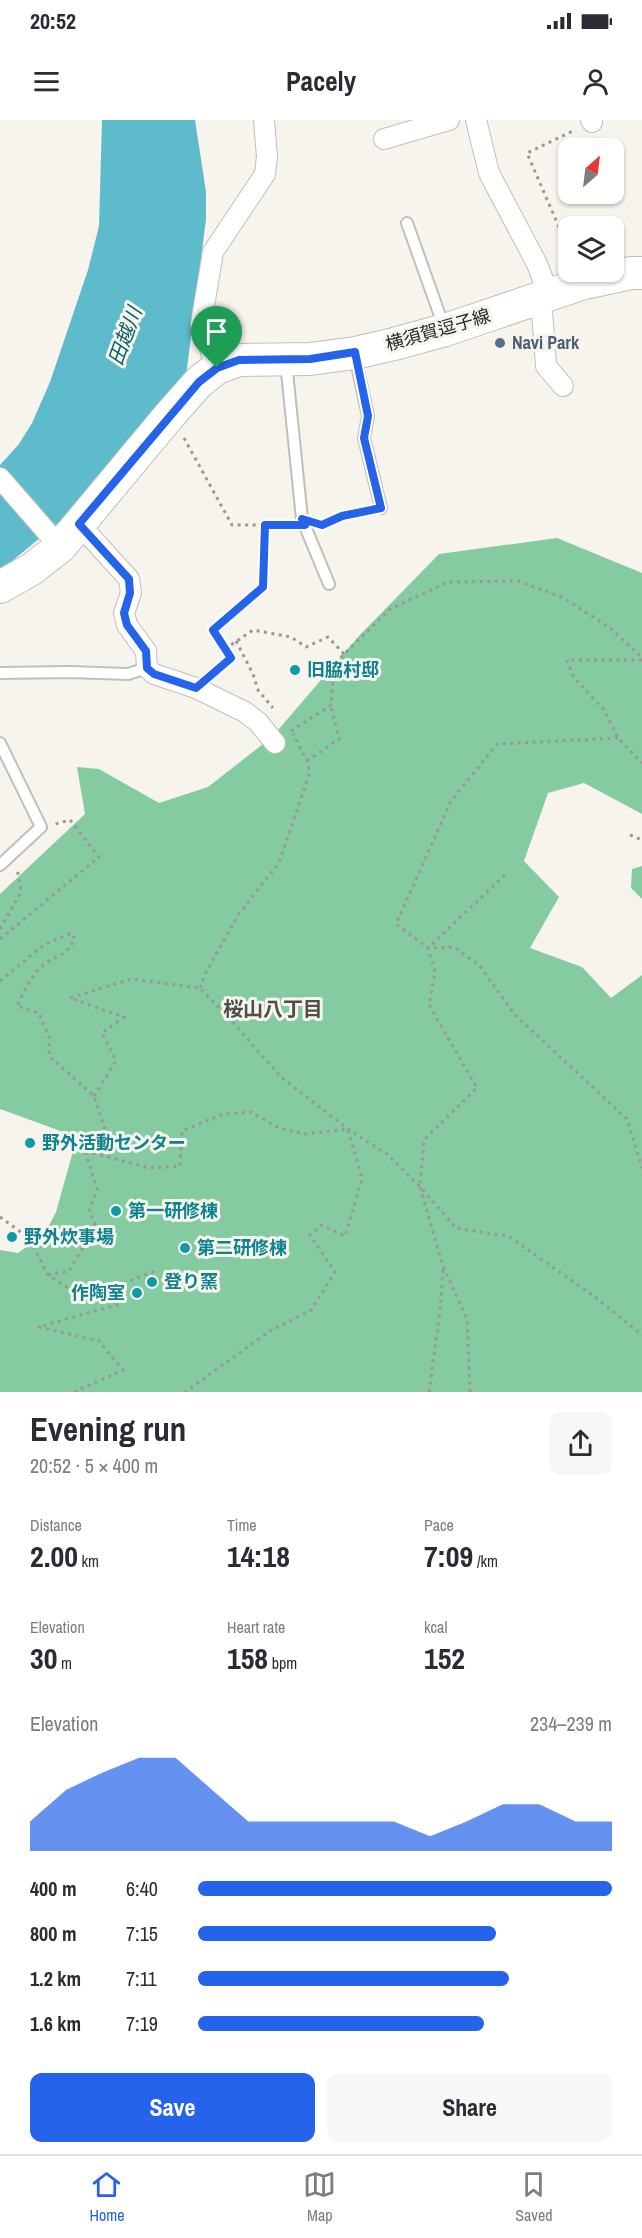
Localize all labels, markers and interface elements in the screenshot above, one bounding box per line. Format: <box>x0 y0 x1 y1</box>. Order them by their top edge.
text: 20:52 <box>30 6 76 36</box>
text: Pacely <box>286 63 356 99</box>
icon: menu <box>30 65 63 98</box>
icon: person <box>579 65 612 98</box>
north arrow <box>558 138 624 204</box>
map controls <box>558 138 624 282</box>
button: layers <box>558 216 624 282</box>
water label: 田越川 <box>102 301 148 369</box>
street label: 横須賀逗子線 <box>383 303 493 356</box>
pin <box>191 306 242 368</box>
icon: arrive <box>200 315 233 348</box>
place label: Navi Park <box>512 330 580 355</box>
marker: Navi Park <box>493 336 507 350</box>
place label: 旧脇村邸 <box>307 657 379 682</box>
marker: 旧脇村邸 <box>288 663 302 677</box>
district label: 桜山八丁目 <box>223 995 323 1022</box>
place label: 野外活動センター <box>42 1130 186 1155</box>
marker: 野外活動センター <box>23 1136 37 1150</box>
place label: 第一研修棟 <box>128 1198 218 1223</box>
marker: 第一研修棟 <box>109 1204 123 1218</box>
place label: 野外炊事場 <box>24 1224 114 1249</box>
marker: 野外炊事場 <box>5 1230 19 1244</box>
place label: 第二研修棟 <box>197 1235 287 1260</box>
marker: 第二研修棟 <box>178 1241 192 1255</box>
place label: 登り窯 <box>164 1269 218 1294</box>
marker: 登り窯 <box>145 1275 159 1289</box>
place label: 作陶室 <box>71 1280 125 1305</box>
marker: 作陶室 <box>130 1286 144 1300</box>
text: Evening run <box>30 1407 186 1451</box>
button: share <box>549 1412 612 1475</box>
text: 20:52 · 5 × 400 m <box>30 1452 158 1479</box>
text: Distance <box>30 1514 82 1536</box>
text: Time <box>227 1514 257 1536</box>
text: Pace <box>424 1514 454 1536</box>
text: 2.00 <box>30 1536 78 1576</box>
text: 14:18 <box>227 1536 290 1576</box>
text: 7:09 <box>424 1536 473 1576</box>
text: km <box>78 1550 99 1572</box>
text: /km <box>473 1550 498 1572</box>
text: Elevation <box>30 1616 85 1638</box>
text: Heart rate <box>227 1616 285 1638</box>
text: kcal <box>424 1616 447 1638</box>
text: 30 <box>30 1638 57 1678</box>
text: 158 <box>227 1638 268 1678</box>
text: 152 <box>424 1638 465 1678</box>
text: m <box>57 1652 72 1674</box>
text: bpm <box>268 1652 297 1674</box>
text: Elevation <box>30 1710 98 1737</box>
text: 234–239 m <box>530 1710 612 1737</box>
text: 400 m <box>30 1875 77 1902</box>
text: 6:40 <box>126 1875 158 1902</box>
text: 800 m <box>30 1920 77 1947</box>
text: 7:15 <box>126 1920 158 1947</box>
text: 1.2 km <box>30 1965 81 1992</box>
text: 7:11 <box>126 1965 157 1992</box>
text: 1.6 km <box>30 2010 81 2037</box>
text: 7:19 <box>126 2010 158 2037</box>
button: Save <box>30 2073 315 2142</box>
button: Share <box>327 2073 612 2142</box>
tab: Home <box>89 2168 124 2226</box>
tab: Map <box>303 2168 336 2226</box>
tab: Saved <box>515 2168 553 2226</box>

